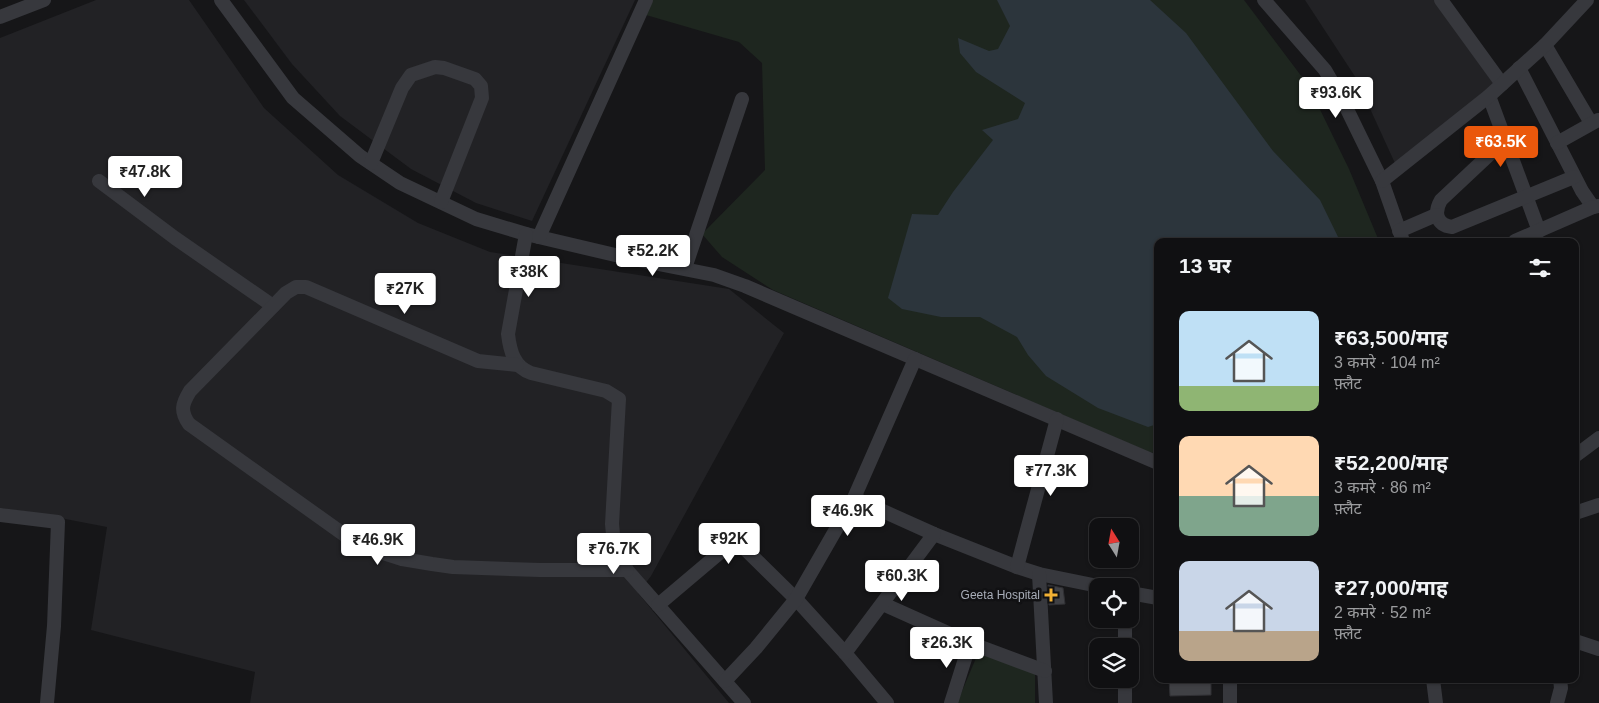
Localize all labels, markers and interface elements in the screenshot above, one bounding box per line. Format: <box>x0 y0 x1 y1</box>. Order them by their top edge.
pin: ₹93.6K <box>1295 76 1377 119</box>
text: ₹93.6K <box>1310 84 1362 101</box>
pin: ₹63.5K <box>1460 126 1542 168</box>
text: ₹63.5K <box>1475 133 1527 150</box>
pin: ₹47.8K <box>104 156 186 198</box>
text: ₹47.8K <box>119 163 171 180</box>
pin: ₹52.2K <box>612 234 694 277</box>
text: ₹52.2K <box>627 242 679 259</box>
text: 13 घर <box>1179 254 1231 277</box>
icon: filters <box>1526 254 1554 282</box>
pin: ₹38K <box>499 256 559 298</box>
text: ₹38K <box>510 263 548 280</box>
pin: ₹27K <box>375 272 435 315</box>
text: ₹27K <box>386 280 424 297</box>
text: ₹63,500/माह <box>1334 326 1448 349</box>
icon: home <box>1219 331 1279 391</box>
text: 3 कमरे · 104 m² <box>1334 354 1440 371</box>
text: फ़्लैट <box>1334 375 1362 392</box>
text: ₹52,200/माह <box>1334 451 1448 474</box>
pin: ₹77.3K <box>1010 454 1092 497</box>
icon: home <box>1219 456 1279 516</box>
text: ₹77.3K <box>1025 462 1077 479</box>
text: 3 कमरे · 86 m² <box>1334 479 1431 496</box>
pin: ₹46.9K <box>807 494 889 537</box>
text: फ़्लैट <box>1334 500 1362 517</box>
text: ₹46.9K <box>822 502 874 519</box>
north arrow <box>1089 518 1139 568</box>
map controls <box>1089 518 1139 688</box>
pin: ₹92K <box>699 522 759 565</box>
pin: ₹46.9K <box>337 524 419 566</box>
text: ₹92K <box>710 530 748 547</box>
text: ₹46.9K <box>352 531 404 548</box>
pin: ₹76.7K <box>573 532 655 575</box>
text: ₹76.7K <box>588 540 640 557</box>
pin: ₹60.3K <box>861 560 943 602</box>
text: ₹60.3K <box>876 567 928 584</box>
text: ₹27,000/माह <box>1334 576 1448 599</box>
button: locate <box>1089 578 1139 628</box>
icon: home <box>1219 581 1279 641</box>
place label: Geeta Hospital <box>961 588 1040 602</box>
marker: Geeta Hospital <box>1044 588 1058 602</box>
text: 2 कमरे · 52 m² <box>1334 604 1431 621</box>
text: फ़्लैट <box>1334 625 1362 642</box>
pin: ₹26.3K <box>906 626 988 669</box>
text: ₹26.3K <box>921 634 973 651</box>
button: layers <box>1089 638 1139 688</box>

